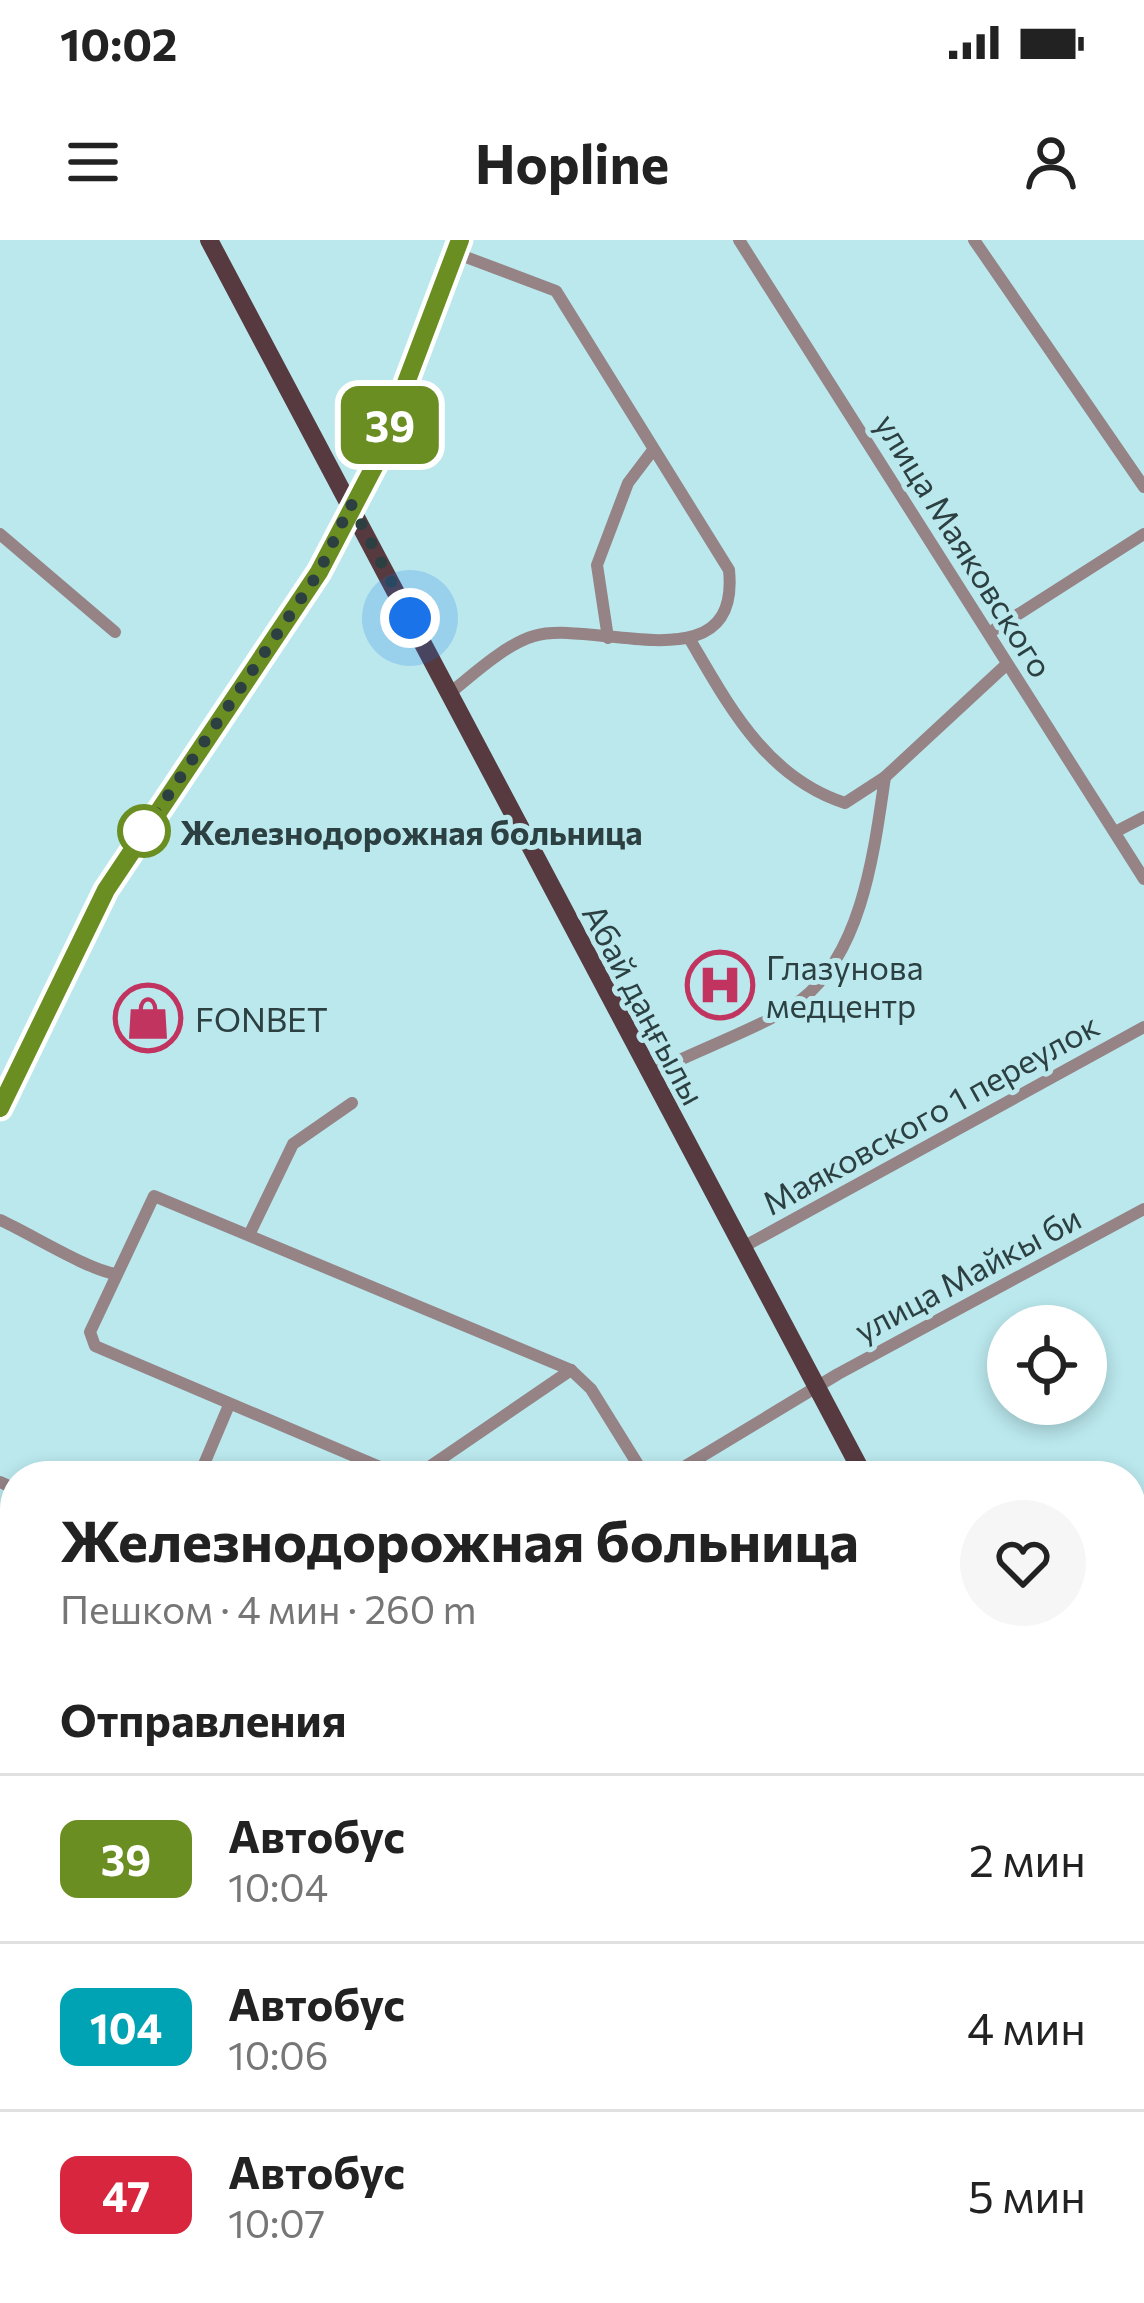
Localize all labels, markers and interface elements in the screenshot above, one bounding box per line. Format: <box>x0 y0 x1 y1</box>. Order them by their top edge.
text: 10:02 <box>60 15 177 70</box>
icon: menu <box>60 129 126 195</box>
text: Hopline <box>475 129 669 195</box>
icon: person <box>1018 129 1084 195</box>
line badge: 39 <box>336 386 444 464</box>
text: 39 <box>365 399 415 451</box>
street label: улица Маяковского <box>867 406 1063 684</box>
your location <box>380 588 440 648</box>
marker: Железнодорожная больница <box>119 806 169 856</box>
place label: Железнодорожная больница <box>180 811 642 852</box>
street label: Абай даңғылы <box>575 897 715 1111</box>
place label: Глазунова медцентр <box>766 946 924 1025</box>
hospital icon: Глазунова медцентр <box>685 950 755 1020</box>
shop icon: FONBET <box>113 983 183 1053</box>
place label: FONBET <box>195 998 328 1039</box>
street label: Маяковского 1 переулок <box>755 1003 1105 1223</box>
street label: улица Майкы би <box>847 1196 1087 1350</box>
map controls <box>987 1305 1107 1425</box>
button: locate <box>987 1305 1107 1425</box>
button: heart <box>960 1500 1086 1626</box>
text: Железнодорожная больница <box>60 1504 859 1574</box>
text: Пешком · 4 мин · 260 m <box>60 1584 477 1632</box>
text: Отправления <box>60 1691 347 1746</box>
text: Автобус <box>228 1807 405 1862</box>
text: 2 мин <box>969 1831 1086 1886</box>
text: 39 <box>101 1833 151 1885</box>
text: 10:04 <box>228 1862 328 1910</box>
text: Автобус <box>228 1975 405 2030</box>
text: 4 мин <box>967 1999 1086 2054</box>
text: 104 <box>90 2001 162 2053</box>
text: 10:06 <box>228 2030 328 2078</box>
text: Автобус <box>228 2143 405 2198</box>
text: 5 мин <box>968 2167 1086 2222</box>
text: 47 <box>102 2169 150 2221</box>
text: 10:07 <box>228 2198 325 2246</box>

